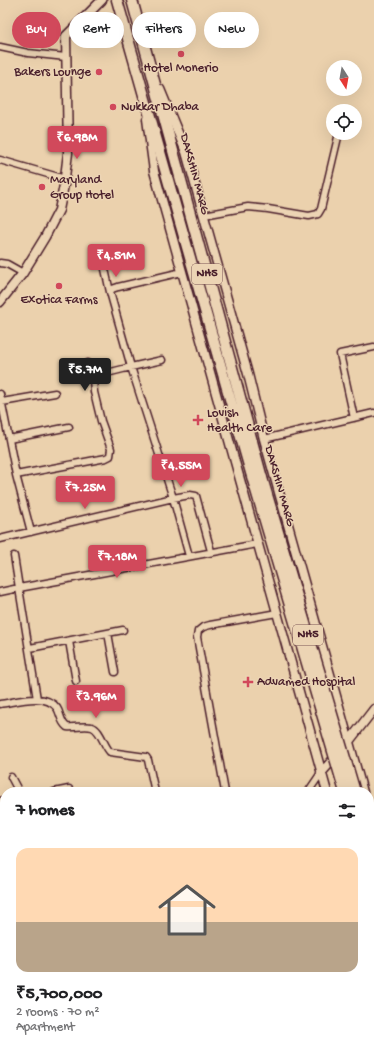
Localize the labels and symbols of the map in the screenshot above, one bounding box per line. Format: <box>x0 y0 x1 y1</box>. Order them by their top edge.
marker: Hotel Monerio <box>176 49 186 59</box>
north arrow <box>326 60 362 96</box>
place label: Hotel Monerio <box>144 61 219 76</box>
place label: Bakers Lounge <box>13 65 91 80</box>
marker: Bakers Lounge <box>94 67 104 77</box>
place label: Nukkar Dhaba <box>121 100 200 115</box>
marker: Nukkar Dhaba <box>108 102 118 112</box>
pin: ₹6.98M <box>44 126 110 160</box>
street label: DAKSHIN MARG <box>176 131 212 217</box>
place label: Maryland Group Hotel <box>50 173 114 203</box>
marker: Maryland Group Hotel <box>37 182 47 192</box>
pin: ₹4.51M <box>83 244 149 278</box>
road number: NH5 <box>192 264 222 284</box>
marker: Exotica Farms <box>54 281 64 291</box>
place label: Exotica Farms <box>20 293 99 308</box>
pin: ₹5.7M <box>57 358 113 392</box>
place label: Lovish Health Care <box>207 406 272 436</box>
marker: Lovish Health Care <box>192 414 204 426</box>
street label: DAKSHIN MARG <box>260 443 298 529</box>
pin: ₹4.55M <box>148 454 214 488</box>
pin: ₹7.25M <box>52 476 118 510</box>
pin: ₹7.18M <box>84 545 150 579</box>
road number: NH5 <box>293 625 323 645</box>
place label: Advamed Hospital <box>257 675 356 690</box>
marker: Advamed Hospital <box>242 676 254 688</box>
pin: ₹3.96M <box>63 685 129 719</box>

